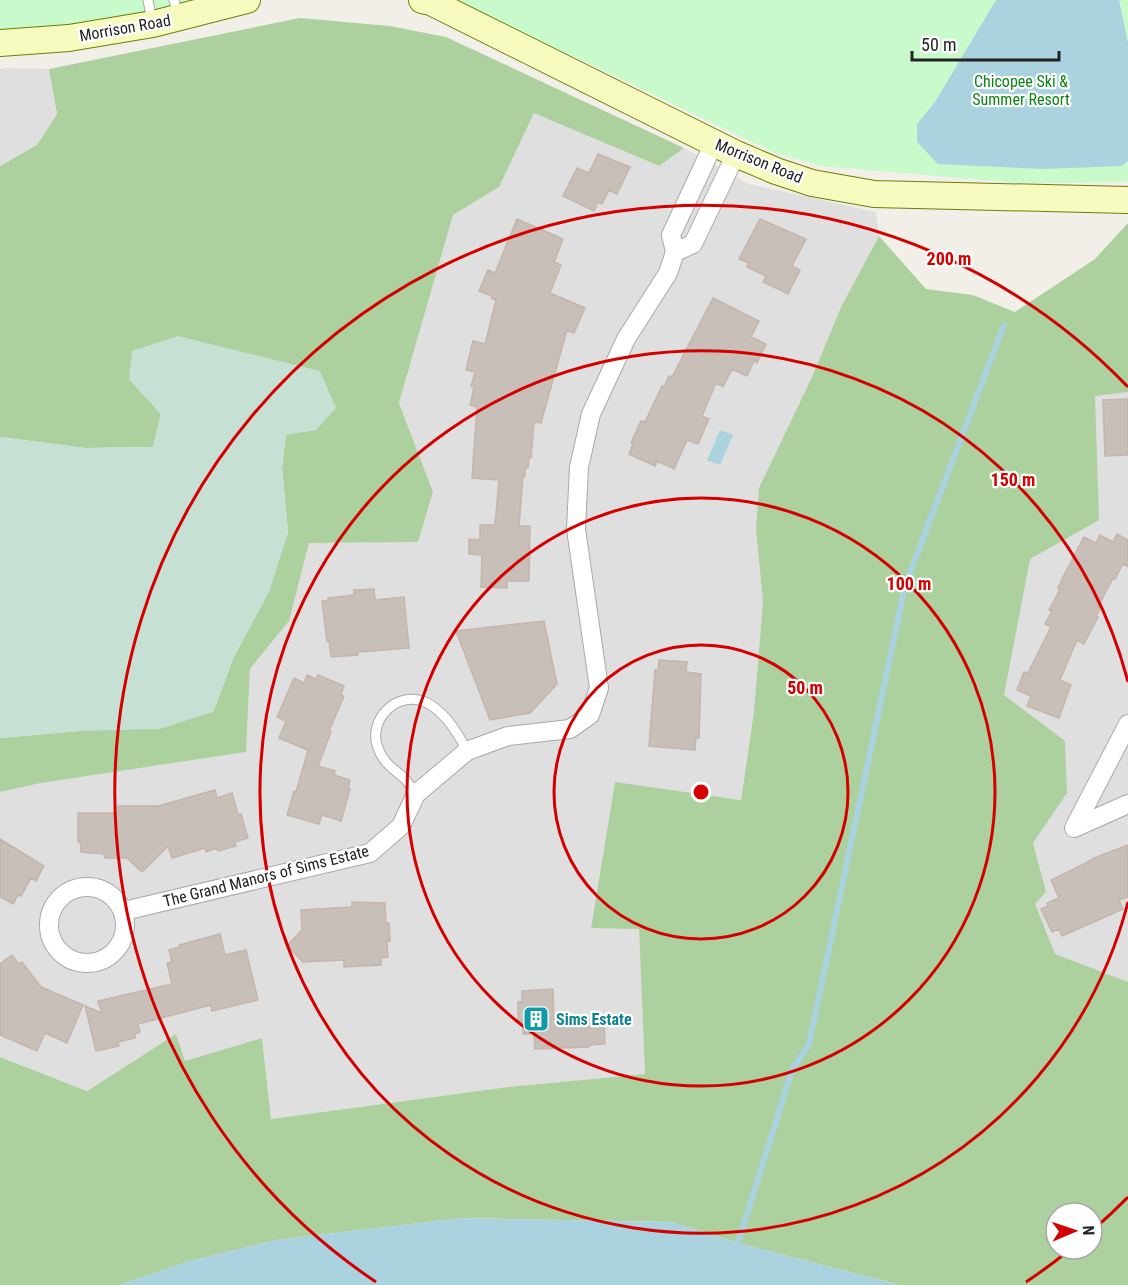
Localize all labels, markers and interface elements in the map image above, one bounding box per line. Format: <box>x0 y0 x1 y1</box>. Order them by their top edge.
street label: Morrison Road <box>78 11 172 45</box>
scale bar <box>912 24 1059 62</box>
text: 50 m <box>921 34 956 55</box>
park label: Chicopee Ski & Summer Resort <box>972 72 1070 109</box>
street label: Morrison Road <box>713 135 805 187</box>
text: 200 m <box>927 248 971 269</box>
text: 150 m <box>991 469 1035 490</box>
text: 100 m <box>887 573 931 594</box>
text: 50 m <box>787 677 823 698</box>
centre of rings <box>691 782 711 802</box>
street label: The Grand Manors of Sims Estate <box>161 841 371 911</box>
building icon: Sims Estate <box>521 1004 551 1034</box>
place label: Sims Estate <box>556 1010 632 1029</box>
north arrow <box>1044 1201 1104 1261</box>
text: N <box>1079 1225 1098 1236</box>

